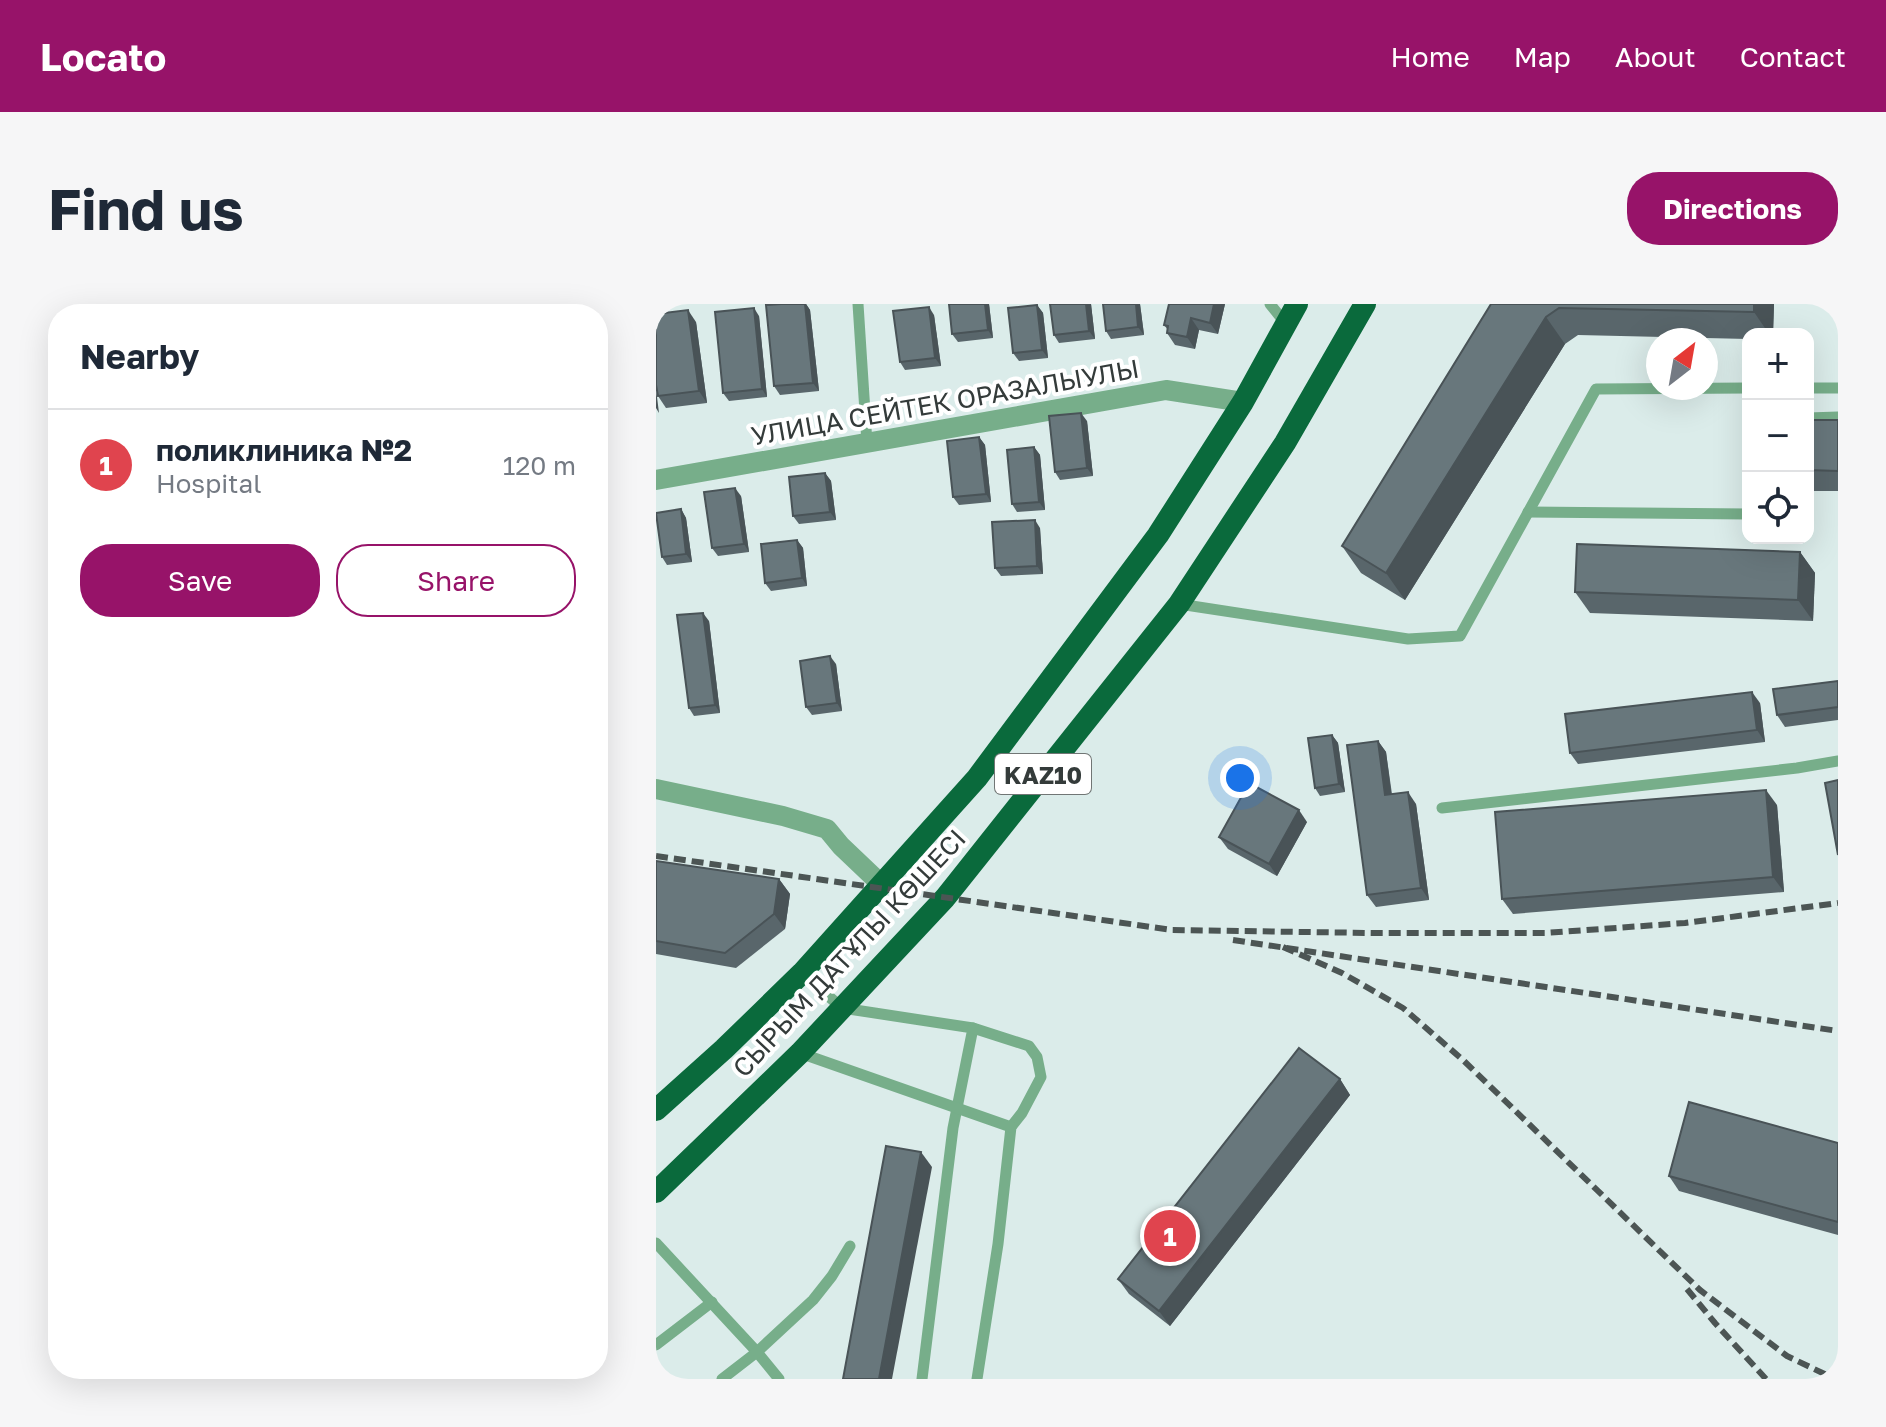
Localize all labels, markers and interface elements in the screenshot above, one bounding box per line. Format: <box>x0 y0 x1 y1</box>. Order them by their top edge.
text: Locato <box>40 34 166 79</box>
text: Home <box>1391 40 1470 73</box>
text: Map <box>1514 40 1571 73</box>
text: About <box>1615 40 1696 73</box>
text: Contact <box>1740 40 1846 73</box>
button: Directions <box>1627 172 1838 245</box>
text: Find us <box>48 175 244 242</box>
north arrow <box>1646 328 1718 400</box>
map controls <box>1742 328 1814 544</box>
button: + <box>1742 328 1814 400</box>
text: Nearby <box>80 336 200 376</box>
street label: УЛИЦА СЕЙТЕК ОРАЗАЛЫУЛЫ <box>749 353 1141 451</box>
button: − <box>1742 400 1814 472</box>
text: поликлиника №2 <box>156 432 412 468</box>
text: 1 <box>99 450 113 481</box>
text: 120 m <box>503 450 576 481</box>
text: Hospital <box>156 468 262 499</box>
button: locate <box>1742 472 1814 544</box>
button: Save <box>80 544 320 617</box>
button: Share <box>336 544 576 617</box>
road number: KAZ10 <box>995 754 1091 794</box>
your location <box>1220 758 1260 798</box>
street label: СЫРЫМ ДАТҰЛЫ КӨШЕСІ <box>726 823 972 1083</box>
pin: 1 <box>1144 1206 1196 1266</box>

